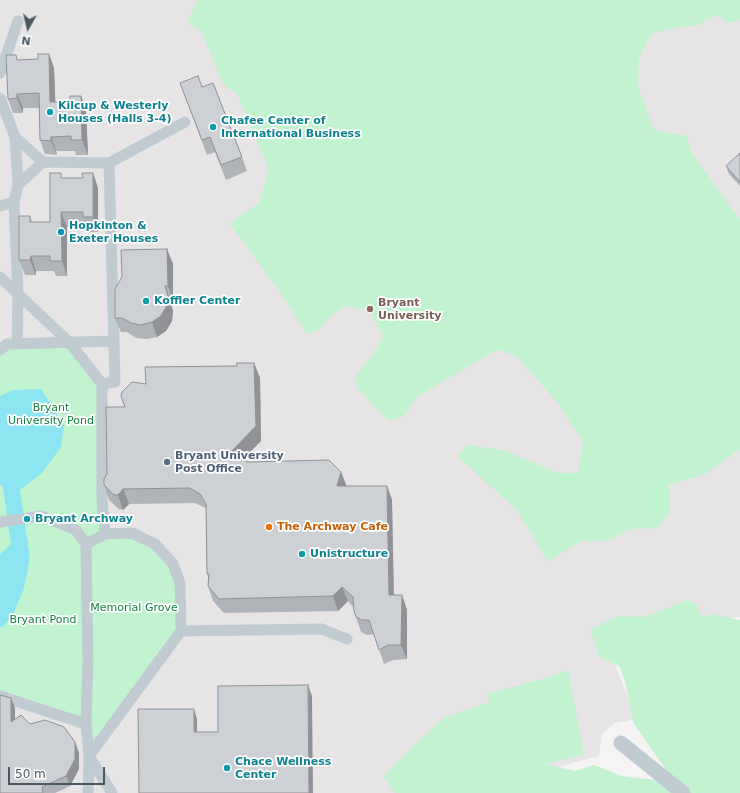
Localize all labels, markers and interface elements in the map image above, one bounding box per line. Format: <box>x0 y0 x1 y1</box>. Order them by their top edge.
north arrow <box>8 8 48 48</box>
text: N <box>21 33 32 47</box>
place label: Kilcup & Westerly Houses (Halls 3-4) <box>58 99 171 125</box>
marker: Kilcup & Westerly Houses (Halls 3-4) <box>45 107 55 117</box>
place label: Chafee Center of International Business <box>221 114 361 140</box>
marker: Chafee Center of International Business <box>208 122 218 132</box>
place label: Hopkinton & Exeter Houses <box>69 219 158 245</box>
marker: Hopkinton & Exeter Houses <box>56 227 66 237</box>
place label: Koffler Center <box>154 294 240 308</box>
marker: Koffler Center <box>141 296 151 306</box>
place label: Bryant University <box>378 296 441 322</box>
marker: Bryant University <box>365 304 375 314</box>
park label: Bryant University Pond <box>8 401 94 427</box>
place label: Bryant University Post Office <box>175 449 284 475</box>
marker: Bryant University Post Office <box>162 457 172 467</box>
place label: Bryant Archway <box>35 512 133 526</box>
marker: Bryant Archway <box>22 514 32 524</box>
place label: The Archway Cafe <box>277 520 388 534</box>
marker: The Archway Cafe <box>264 522 274 532</box>
place label: Unistructure <box>310 547 388 561</box>
marker: Unistructure <box>297 549 307 559</box>
park label: Memorial Grove <box>90 601 178 615</box>
park label: Bryant Pond <box>9 613 77 627</box>
place label: Chace Wellness Center <box>235 755 331 781</box>
scale bar <box>10 759 107 785</box>
marker: Chace Wellness Center <box>222 763 232 773</box>
text: 50 m <box>15 767 46 781</box>

